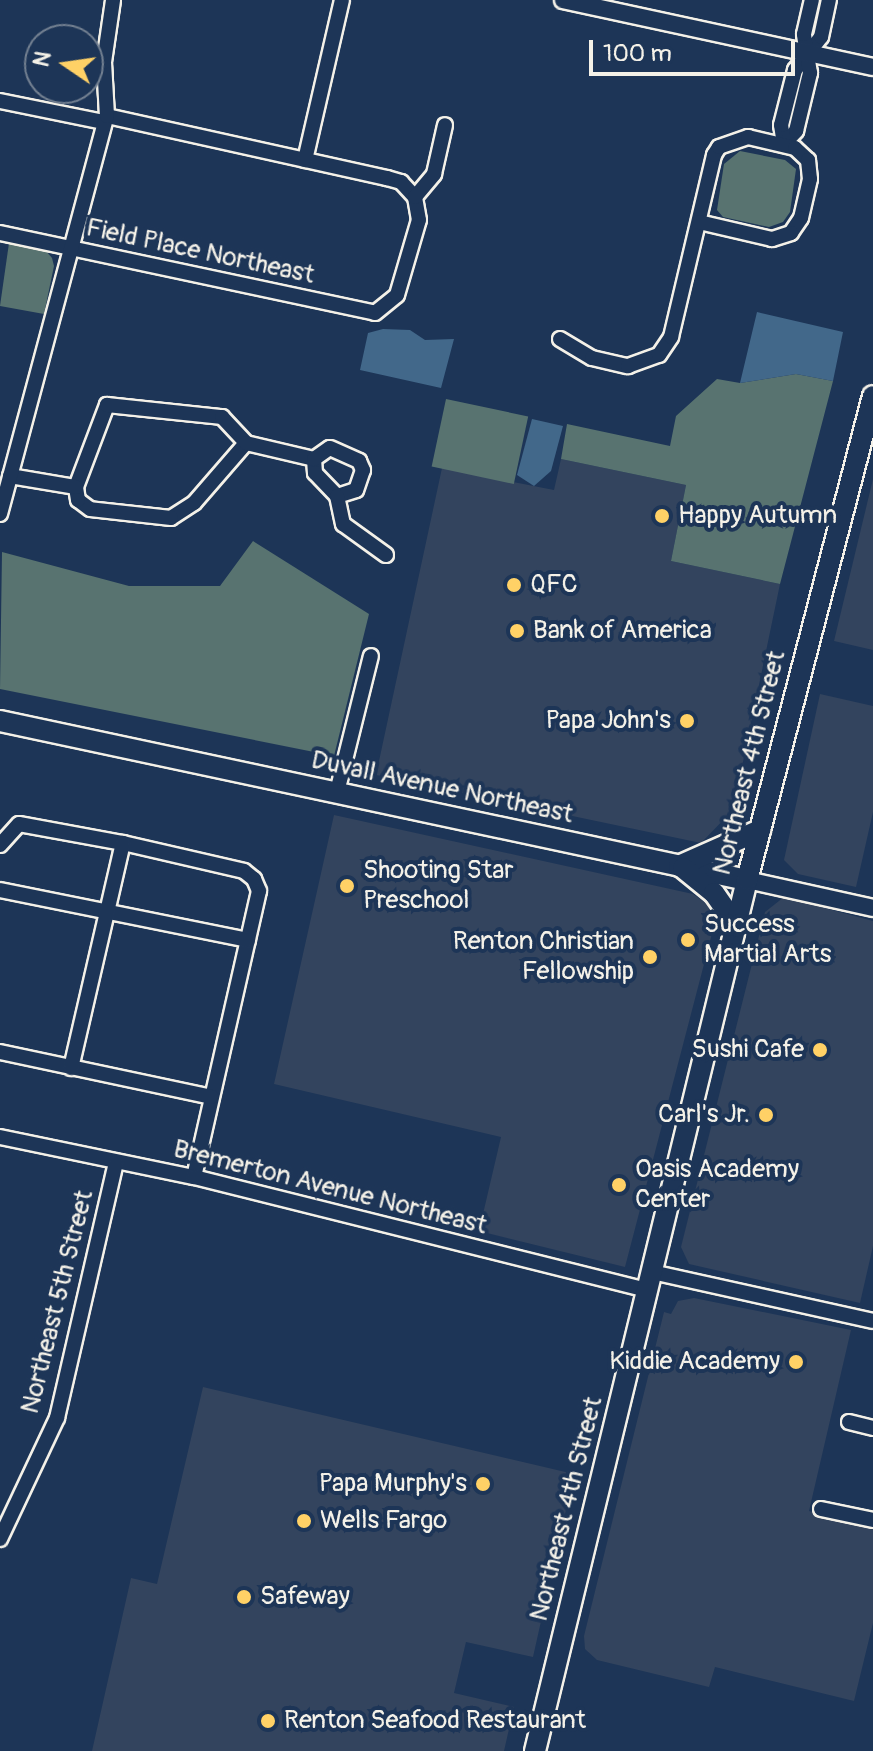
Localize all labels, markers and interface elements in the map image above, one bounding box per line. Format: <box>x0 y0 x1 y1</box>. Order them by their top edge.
north arrow <box>24 24 104 104</box>
scale bar <box>593 24 799 74</box>
text: 100 m <box>603 39 672 68</box>
text: N <box>27 49 58 69</box>
street label: Field Place Northeast <box>83 213 317 291</box>
place label: Happy Autumn <box>678 500 837 532</box>
marker: Happy Autumn <box>653 507 671 525</box>
place label: QFC <box>530 569 578 601</box>
marker: QFC <box>505 576 523 594</box>
place label: Bank of America <box>533 615 712 647</box>
marker: Bank of America <box>508 622 526 640</box>
street label: Northeast 4th Street <box>707 648 793 878</box>
place label: Papa John's <box>545 705 671 737</box>
marker: Papa John's <box>678 712 696 730</box>
street label: Duvall Avenue Northeast <box>308 745 576 831</box>
place label: Shooting Star Preschool <box>363 855 514 916</box>
marker: Shooting Star Preschool <box>338 877 356 895</box>
place label: Success Martial Arts <box>704 909 831 970</box>
place label: Renton Christian Fellowship <box>453 926 634 988</box>
marker: Success Martial Arts <box>679 931 697 949</box>
marker: Renton Christian Fellowship <box>641 948 659 966</box>
place label: Sushi Cafe <box>691 1034 804 1066</box>
marker: Sushi Cafe <box>811 1041 829 1059</box>
place label: Carl's Jr. <box>658 1099 750 1131</box>
marker: Carl's Jr. <box>757 1106 775 1124</box>
street label: Bremerton Avenue Northeast <box>170 1134 490 1242</box>
place label: Oasis Academy Center <box>635 1154 799 1216</box>
marker: Oasis Academy Center <box>610 1176 628 1194</box>
street label: Northeast 5th Street <box>15 1187 101 1417</box>
place label: Kiddie Academy <box>609 1346 780 1378</box>
marker: Kiddie Academy <box>787 1353 805 1371</box>
street label: Northeast 4th Street <box>524 1394 610 1624</box>
place label: Papa Murphy's <box>319 1468 467 1500</box>
marker: Papa Murphy's <box>474 1475 492 1493</box>
place label: Wells Fargo <box>320 1505 447 1537</box>
marker: Wells Fargo <box>295 1512 313 1530</box>
place label: Safeway <box>260 1581 350 1613</box>
marker: Safeway <box>235 1588 253 1606</box>
place label: Renton Seafood Restaurant <box>284 1705 586 1737</box>
marker: Renton Seafood Restaurant <box>259 1712 277 1730</box>

